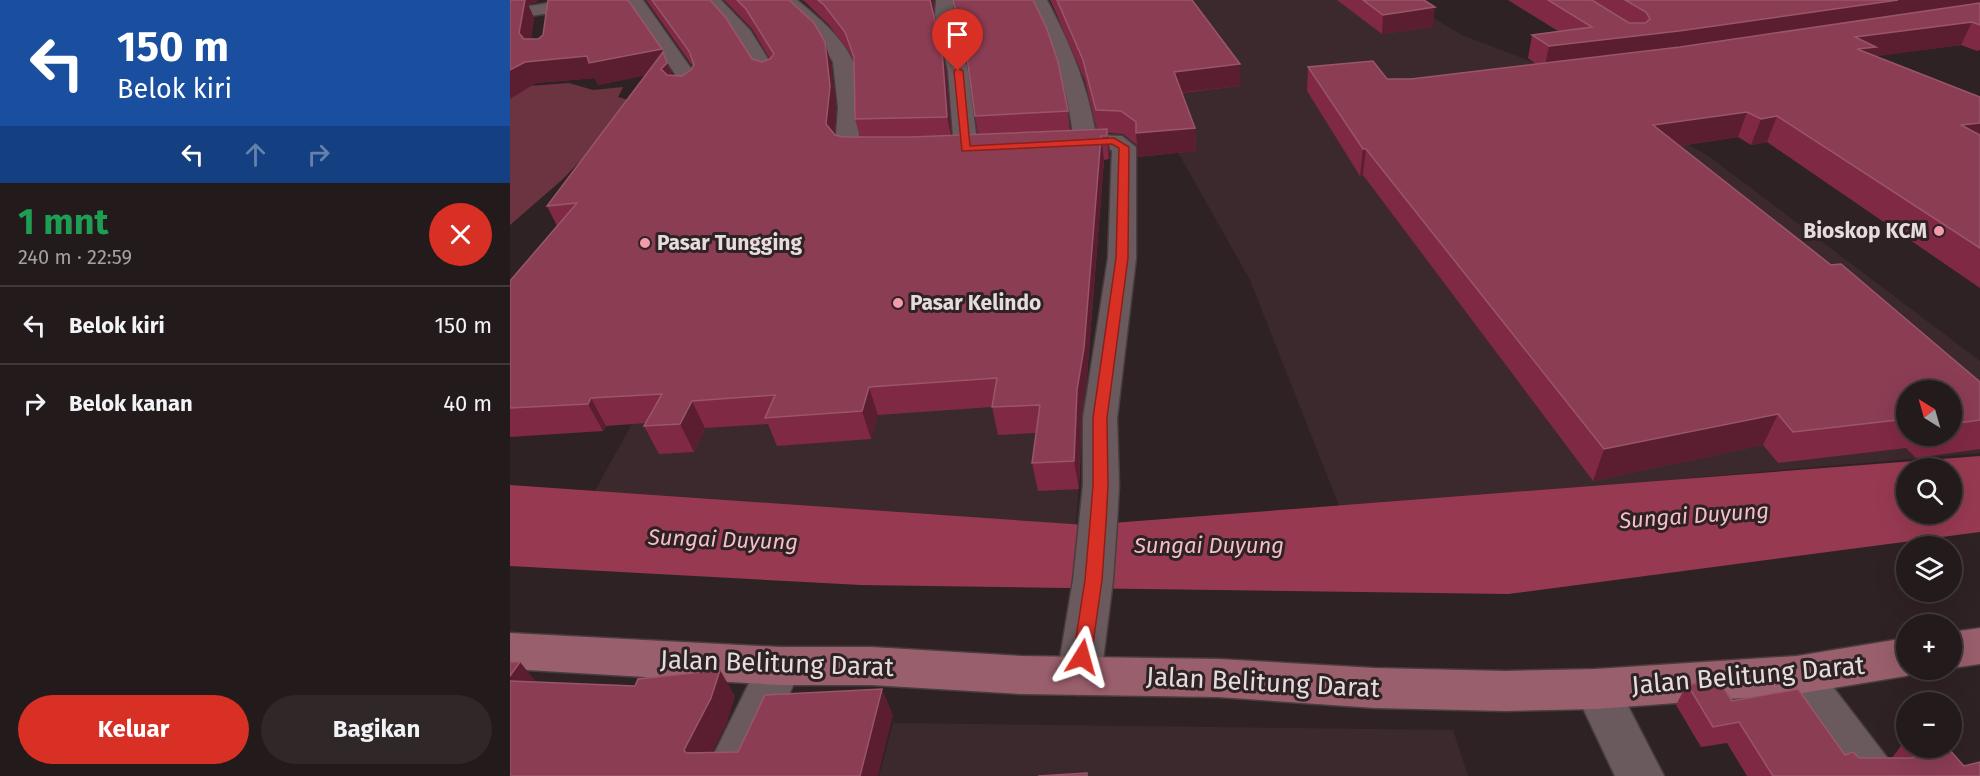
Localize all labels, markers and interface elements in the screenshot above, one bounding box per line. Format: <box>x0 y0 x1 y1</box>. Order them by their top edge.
pin <box>932 9 983 71</box>
icon: arrive <box>941 18 974 51</box>
text: 150 m <box>117 22 229 72</box>
icon: left <box>18 24 96 102</box>
text: Belok kiri <box>117 73 232 105</box>
icon: left <box>176 138 209 171</box>
icon: ahead <box>239 138 272 171</box>
icon: right <box>302 138 335 171</box>
text: 1 mnt <box>18 200 108 244</box>
button: close <box>429 203 492 266</box>
place label: Bioskop KCM <box>1803 218 1927 244</box>
marker: Bioskop KCM <box>1932 224 1946 238</box>
place label: Pasar Tungging <box>657 230 802 256</box>
marker: Pasar Tungging <box>638 236 652 250</box>
text: 240 m · 22:59 <box>18 245 132 269</box>
place label: Pasar Kelindo <box>910 290 1041 316</box>
marker: Pasar Kelindo <box>891 296 905 310</box>
icon: left <box>18 309 51 342</box>
text: Belok kiri <box>69 312 165 339</box>
text: 150 m <box>434 312 492 339</box>
north arrow <box>1896 380 1962 446</box>
map controls <box>1896 380 1962 758</box>
icon: right <box>18 387 51 420</box>
text: Belok kanan <box>69 390 193 417</box>
text: 40 m <box>443 390 492 417</box>
button: search <box>1896 458 1962 524</box>
water label: Sungai Duyung <box>1617 497 1770 534</box>
water label: Sungai Duyung <box>647 523 798 556</box>
water label: Sungai Duyung <box>1133 532 1284 559</box>
button: layers <box>1896 536 1962 602</box>
button: + <box>1896 614 1962 680</box>
position arrow <box>1050 625 1114 689</box>
street label: Jalan Belitung Darat <box>660 644 895 683</box>
street label: Jalan Belitung Darat <box>1630 650 1867 701</box>
street label: Jalan Belitung Darat <box>1145 661 1381 704</box>
button: − <box>1896 692 1962 758</box>
button: Keluar <box>18 695 249 764</box>
button: Bagikan <box>261 695 492 764</box>

